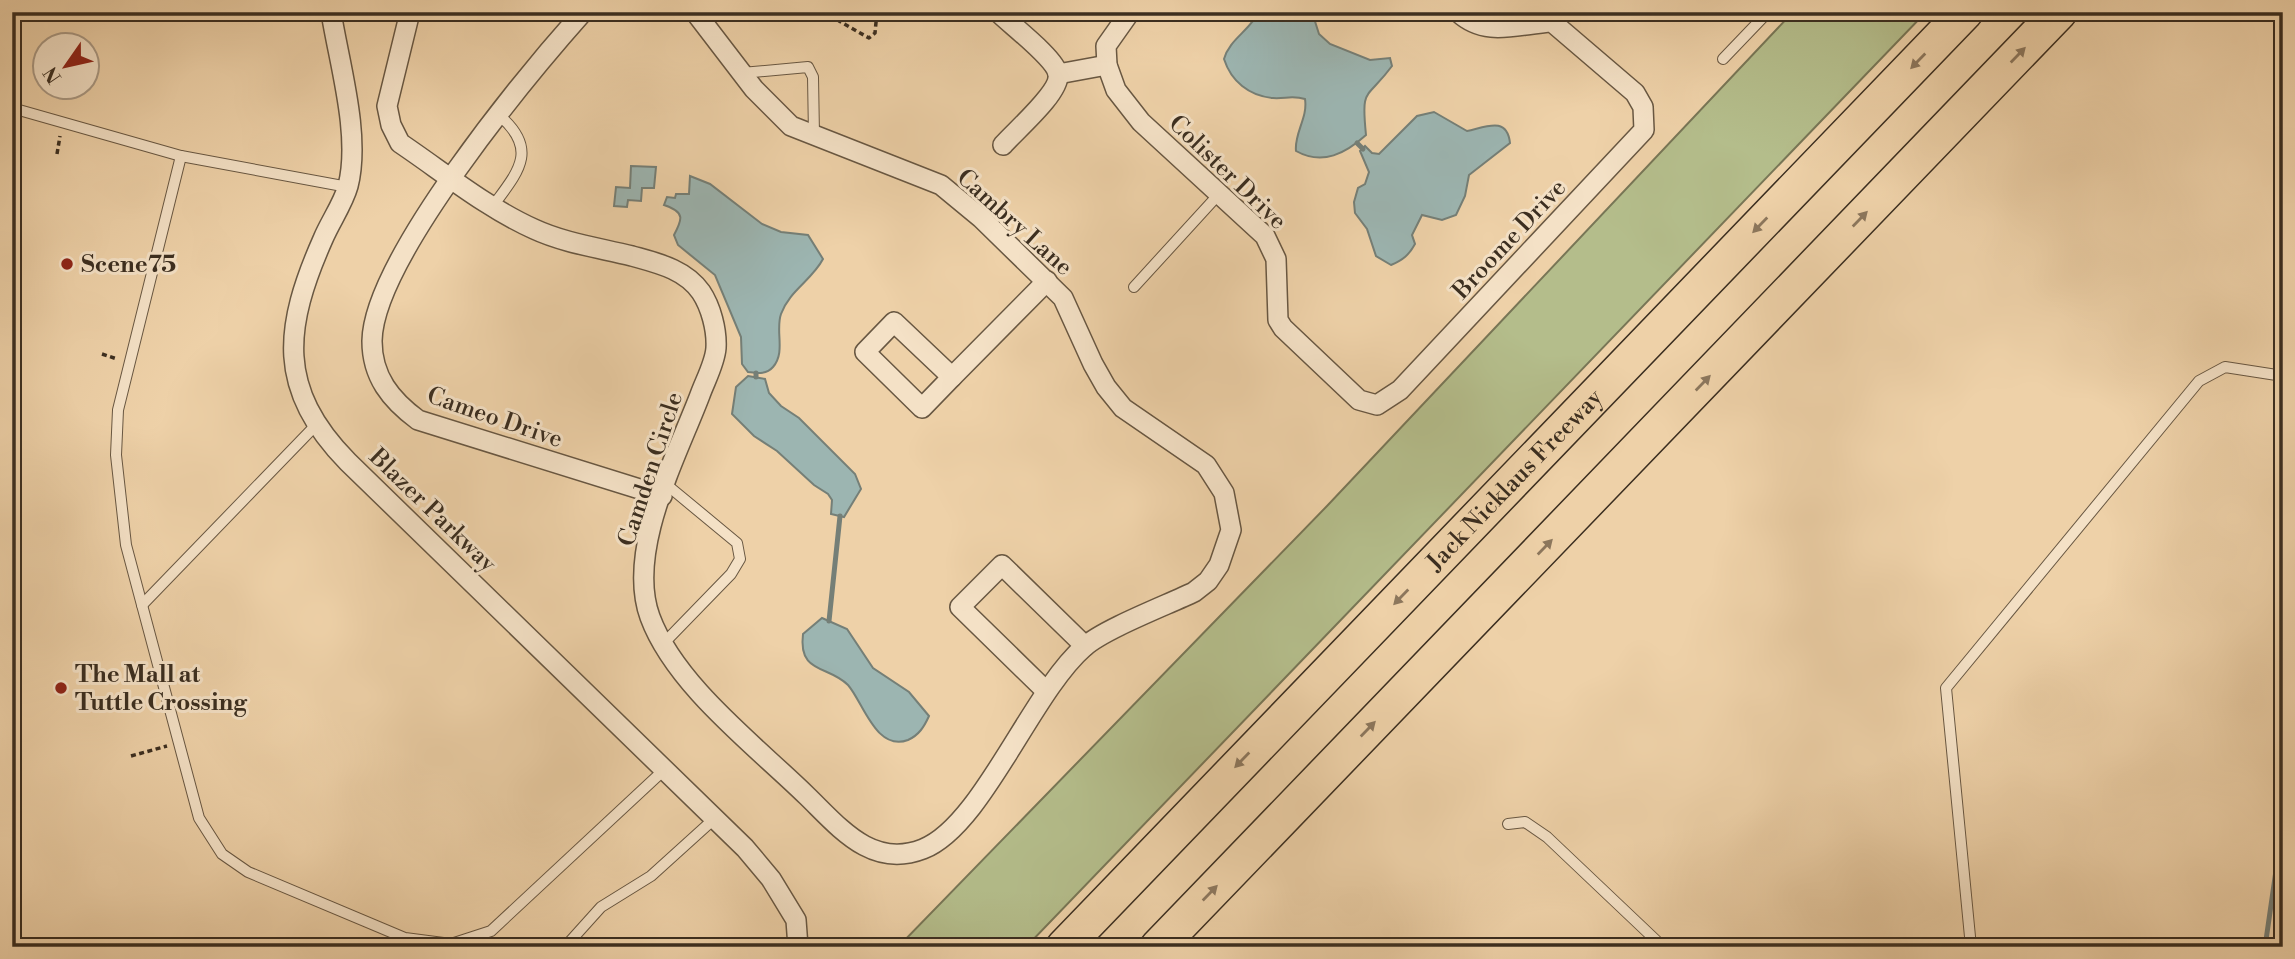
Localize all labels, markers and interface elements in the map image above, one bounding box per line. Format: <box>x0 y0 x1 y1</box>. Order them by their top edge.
north arrow <box>32 32 102 102</box>
one-way arrow <box>2010 47 2026 64</box>
one-way arrow <box>1909 53 1926 70</box>
text: N <box>39 62 67 88</box>
street label: Colister Drive <box>1162 109 1293 236</box>
street label: Cambry Lane <box>950 163 1078 283</box>
street label: Broome Drive <box>1446 173 1573 307</box>
one-way arrow <box>1852 211 1868 228</box>
one-way arrow <box>1752 216 1768 233</box>
place label: Scene75 <box>81 250 176 280</box>
marker: Scene75 <box>59 256 75 272</box>
one-way arrow <box>1694 375 1710 392</box>
street label: Cameo Drive <box>423 381 566 455</box>
street label: Jack Nicklaus Freeway <box>1420 383 1610 578</box>
street label: Camden Circle <box>612 388 690 550</box>
street label: Blazer Parkway <box>362 442 502 579</box>
one-way arrow <box>1536 538 1553 555</box>
one-way arrow <box>1394 588 1410 605</box>
place label: The Mall at Tuttle Crossing <box>75 660 248 718</box>
marker: The Mall at Tuttle Crossing <box>53 680 69 696</box>
one-way arrow <box>1360 721 1376 738</box>
one-way arrow <box>1235 751 1251 768</box>
one-way arrow <box>1202 884 1219 901</box>

